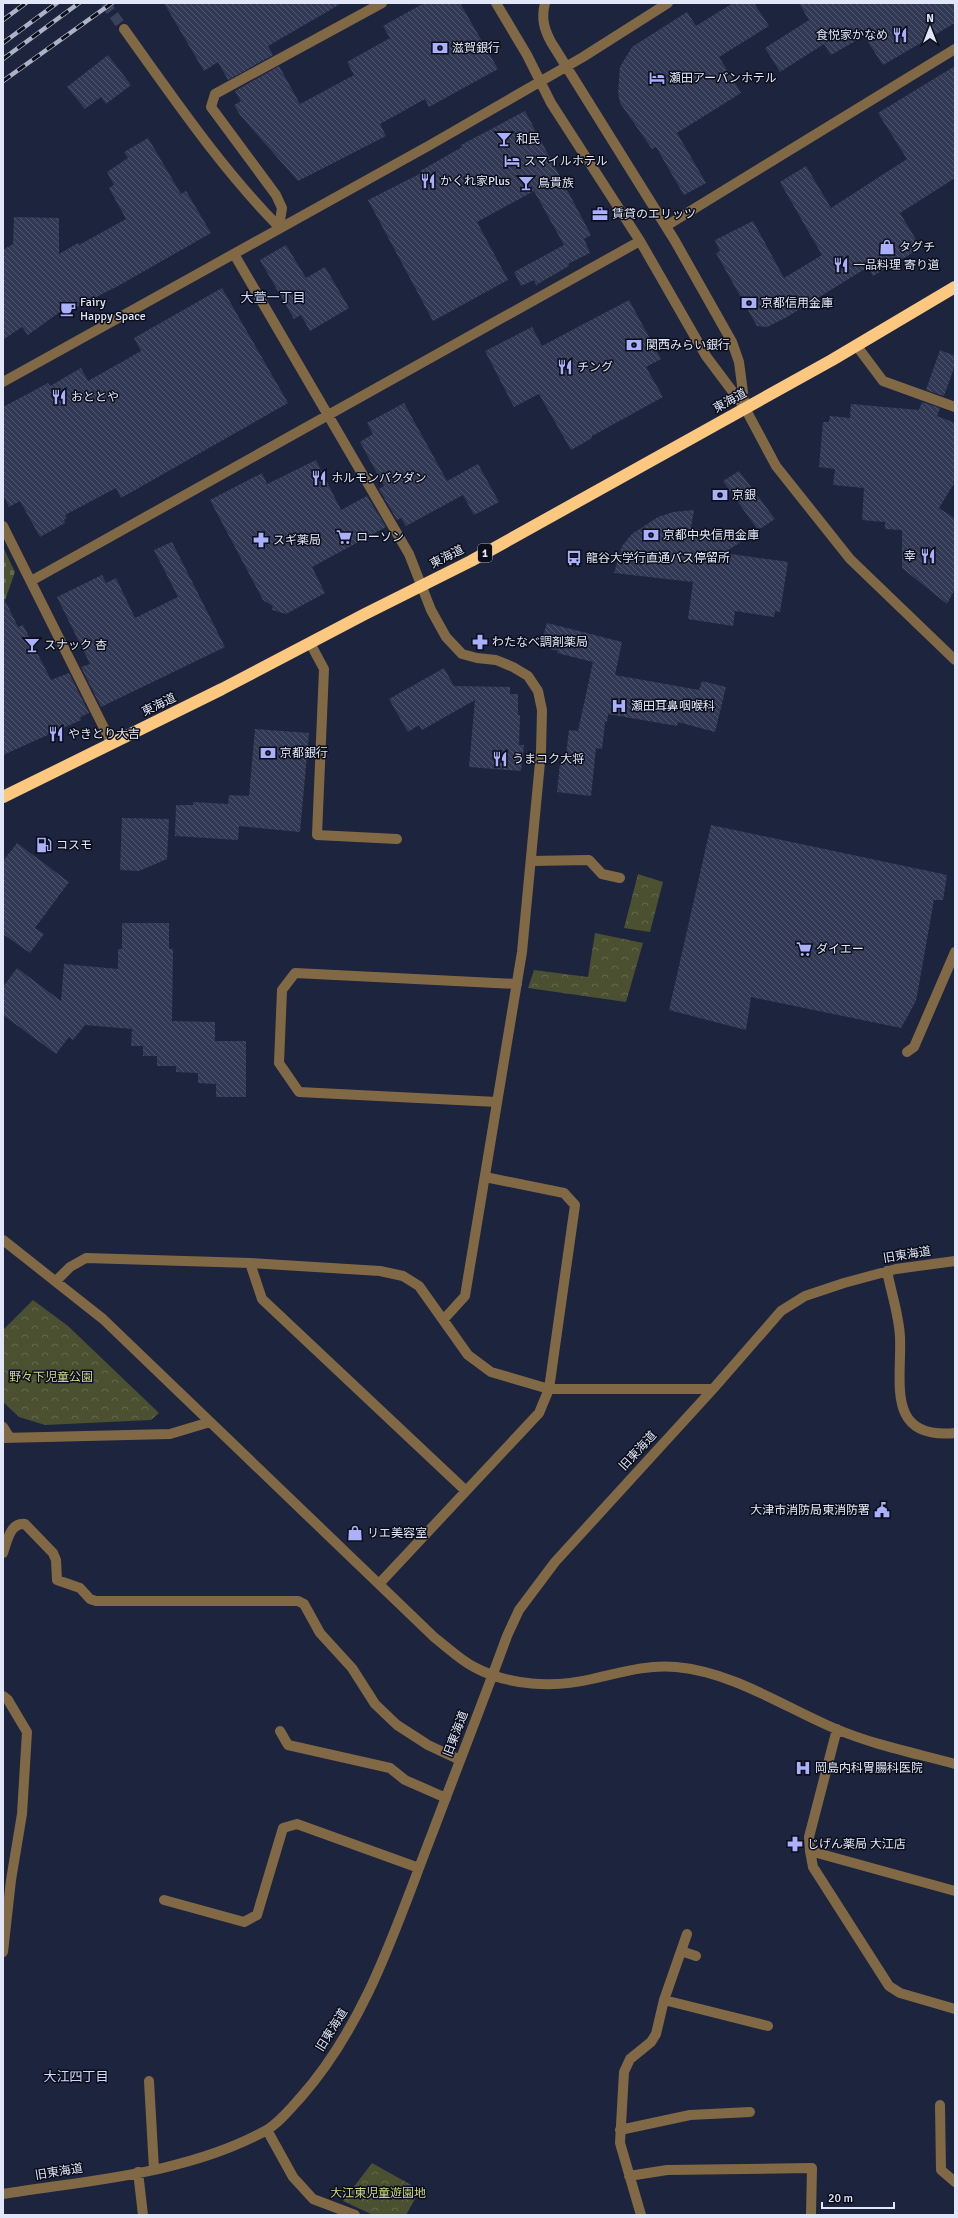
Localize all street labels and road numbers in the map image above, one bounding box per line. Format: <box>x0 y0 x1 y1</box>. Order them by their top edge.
street label: 東海道 <box>711 386 749 416</box>
street label: 東海道 <box>428 542 466 572</box>
road number: 1 <box>478 544 492 562</box>
street label: 東海道 <box>140 690 178 720</box>
street label: 旧東海道 <box>882 1244 932 1266</box>
street label: 旧東海道 <box>616 1428 660 1474</box>
street label: 旧東海道 <box>440 1709 472 1759</box>
street label: 旧東海道 <box>313 2006 351 2054</box>
street label: 旧東海道 <box>34 2161 84 2183</box>

